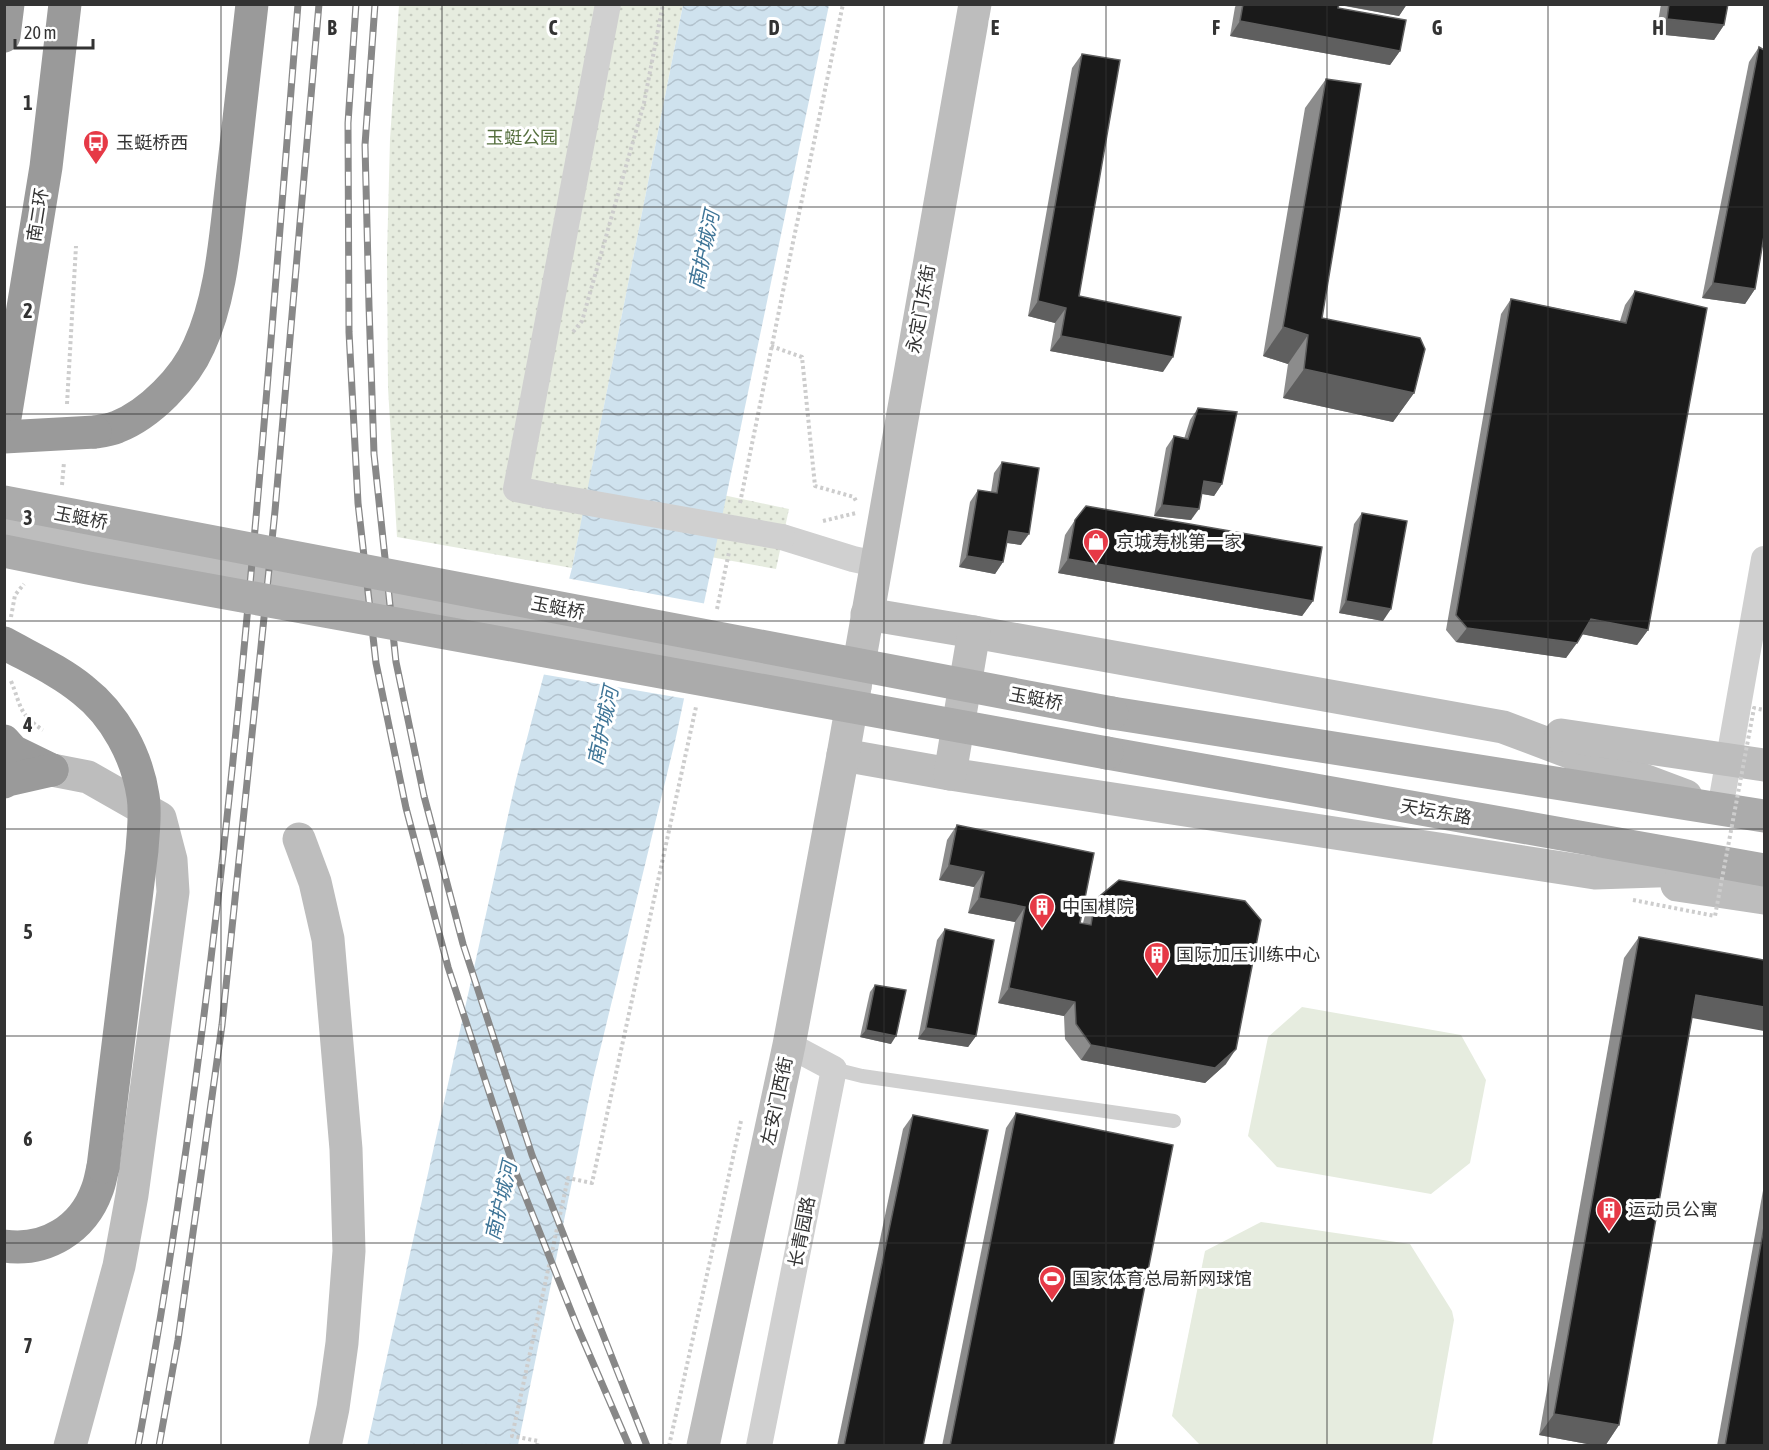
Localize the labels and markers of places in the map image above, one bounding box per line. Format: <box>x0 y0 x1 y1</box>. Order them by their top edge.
bus stop icon: 玉蜓桥西 <box>81 128 111 166</box>
place label: 玉蜓桥西 <box>116 132 188 153</box>
shop icon: 京城寿桃第一家 <box>1081 527 1111 565</box>
place label: 京城寿桃第一家 <box>1116 531 1242 552</box>
building icon: 中国棋院 <box>1027 892 1057 930</box>
place label: 中国棋院 <box>1062 896 1134 917</box>
building icon: 国际加压训练中心 <box>1142 940 1172 978</box>
place label: 国际加压训练中心 <box>1176 944 1320 965</box>
building icon: 运动员公寓 <box>1594 1195 1624 1233</box>
place label: 运动员公寓 <box>1628 1199 1718 1220</box>
sports icon: 国家体育总局新网球馆 <box>1037 1264 1067 1302</box>
place label: 国家体育总局新网球馆 <box>1072 1268 1252 1289</box>

